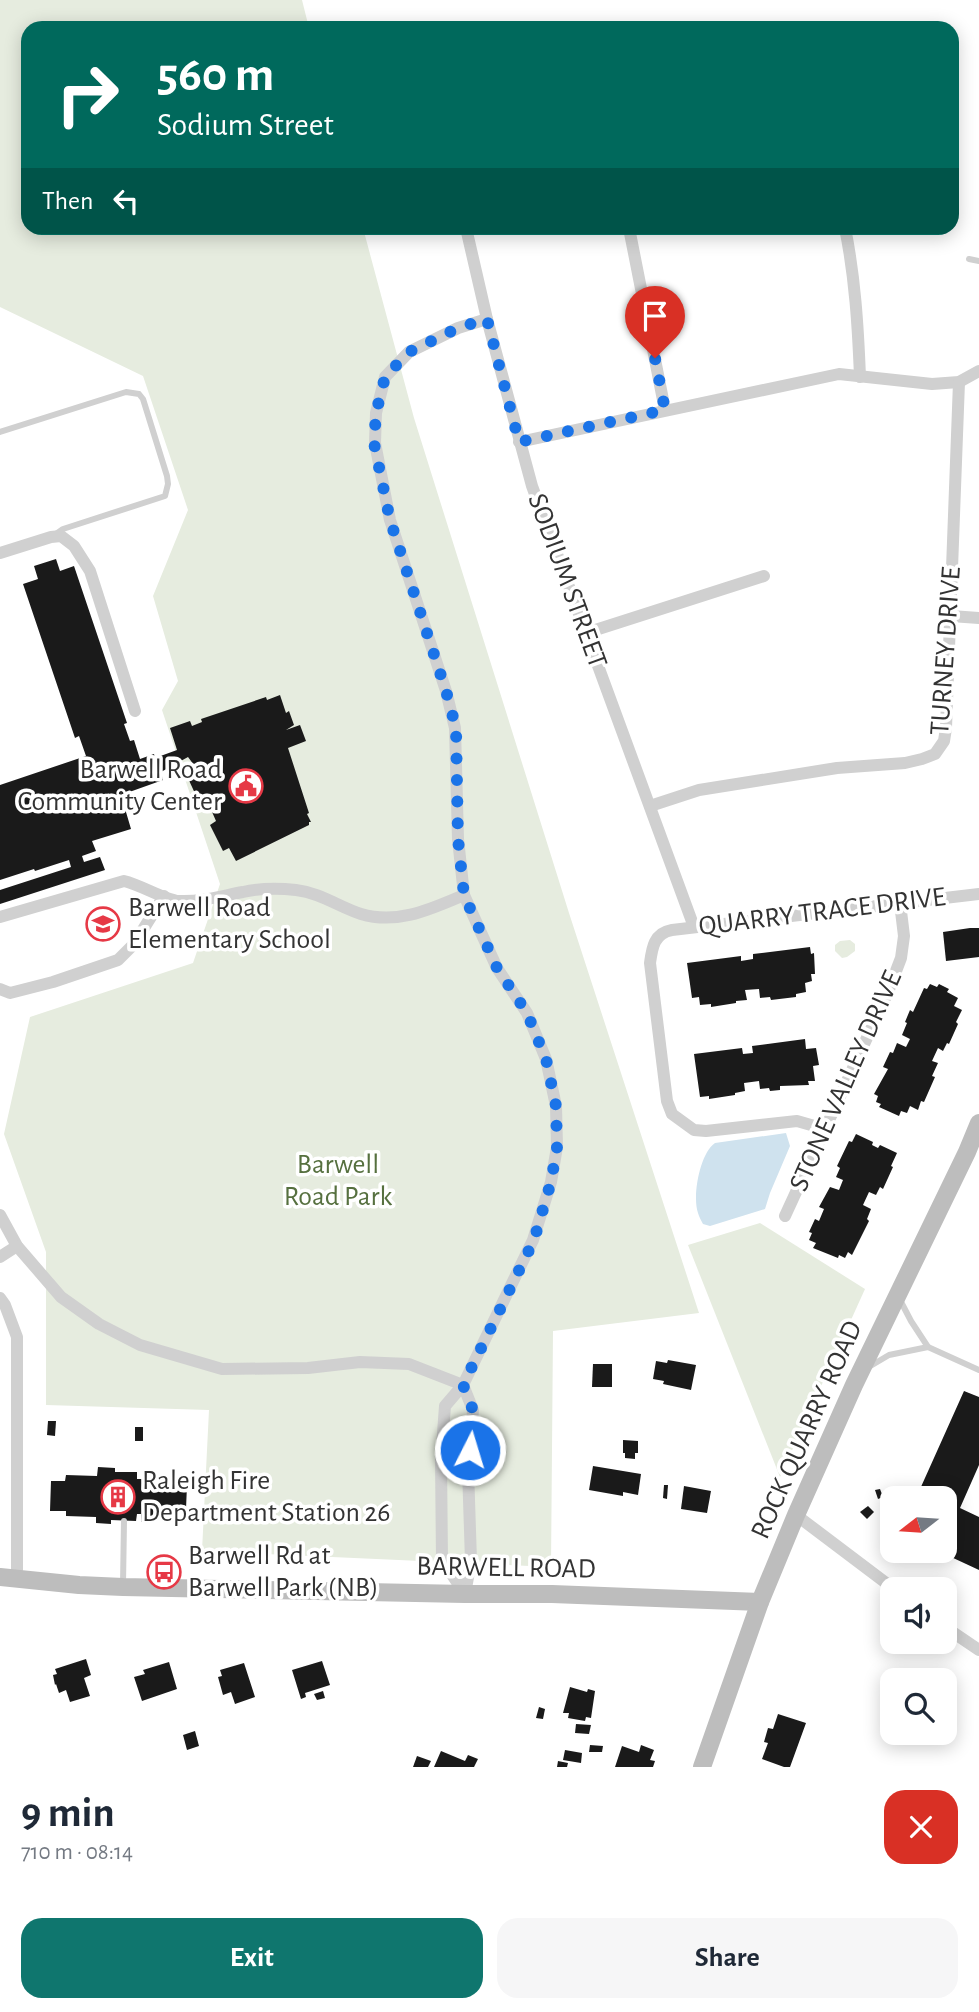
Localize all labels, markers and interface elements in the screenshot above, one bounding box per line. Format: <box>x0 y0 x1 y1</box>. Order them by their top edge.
icon: right <box>42 49 133 140</box>
text: 560 m <box>157 51 274 100</box>
text: Sodium Street <box>157 109 334 141</box>
icon: left <box>107 182 145 220</box>
text: Then <box>42 188 93 214</box>
pin <box>625 286 685 358</box>
icon: arrive <box>636 297 674 335</box>
street label: SODIUM STREET <box>522 490 612 672</box>
street label: TURNEY DRIVE <box>926 566 966 736</box>
place label: Barwell Road Community Center <box>17 756 222 816</box>
public building icon: Barwell Road Community Center <box>227 767 265 805</box>
street label: QUARRY TRACE DRIVE <box>697 883 947 941</box>
place label: Barwell Road Elementary School <box>128 894 331 954</box>
school or university icon: Barwell Road Elementary School <box>84 905 122 943</box>
street label: STONE VALLEY DRIVE <box>785 967 907 1195</box>
park label: Barwell Road Park <box>284 1151 393 1211</box>
street label: ROCK QUARRY ROAD <box>746 1317 868 1543</box>
position arrow <box>433 1413 507 1487</box>
place label: Raleigh Fire Department Station 26 <box>142 1467 390 1527</box>
building icon: Raleigh Fire Department Station 26 <box>99 1478 137 1516</box>
north arrow <box>880 1486 957 1563</box>
map controls <box>880 1486 957 1745</box>
place label: Barwell Rd at Barwell Park (NB) <box>188 1542 379 1602</box>
street label: BARWELL ROAD <box>416 1552 596 1584</box>
bus stop icon: Barwell Rd at Barwell Park (NB) <box>145 1553 183 1591</box>
button: sound <box>880 1577 957 1654</box>
button: search <box>880 1668 957 1745</box>
button: close <box>884 1790 958 1864</box>
text: 9 min <box>21 1792 115 1834</box>
text: 710 m · 08:14 <box>21 1841 133 1864</box>
button: Exit <box>21 1918 483 1998</box>
button: Share <box>497 1918 958 1998</box>

